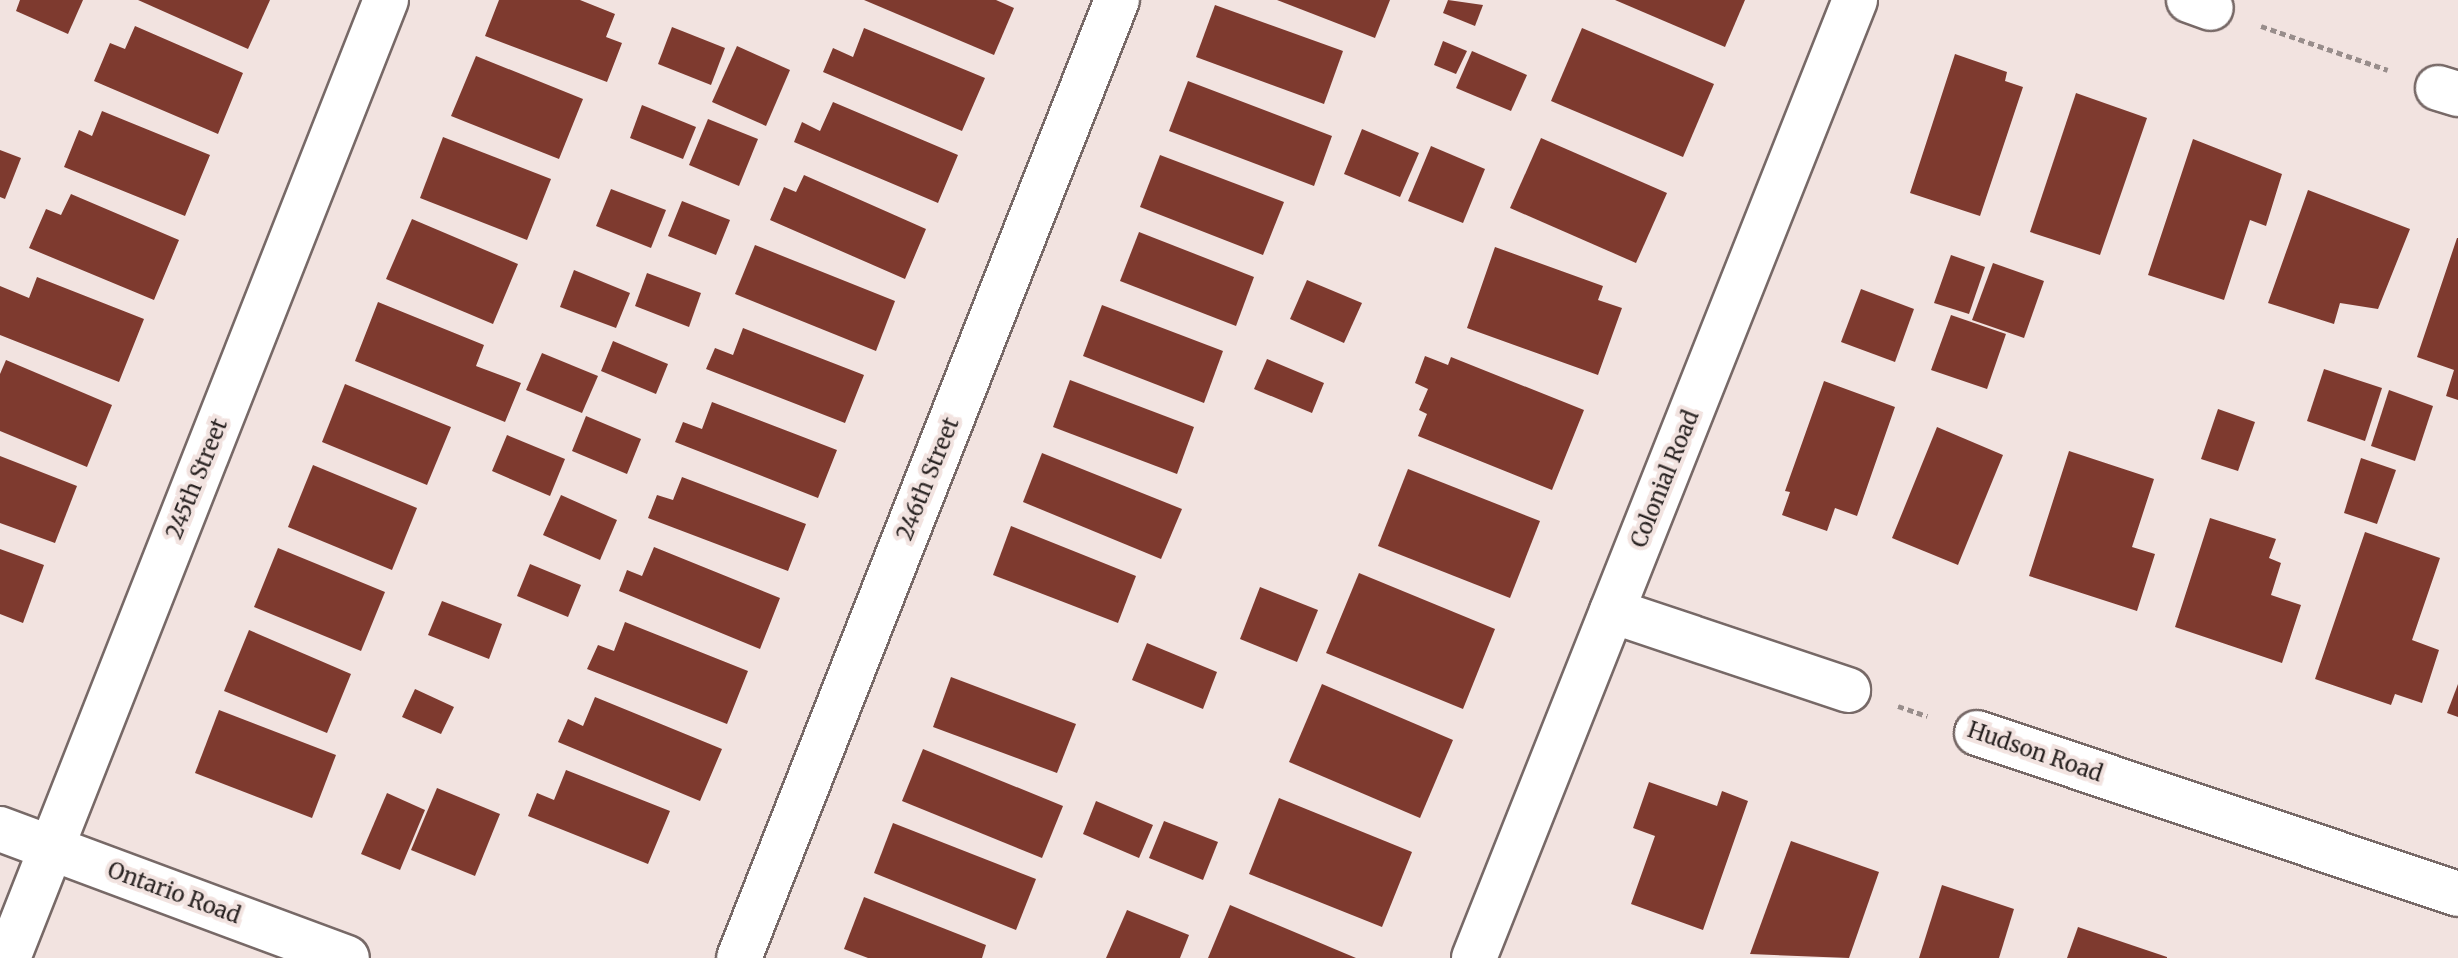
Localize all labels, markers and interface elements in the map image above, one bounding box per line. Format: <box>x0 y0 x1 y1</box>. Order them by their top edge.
street label: Colonial Road <box>1626 407 1704 551</box>
street label: 246th Street <box>891 414 965 544</box>
street label: 245th Street <box>161 415 233 543</box>
street label: Hudson Road <box>1964 717 2106 787</box>
street label: Ontario Road <box>104 857 244 929</box>

